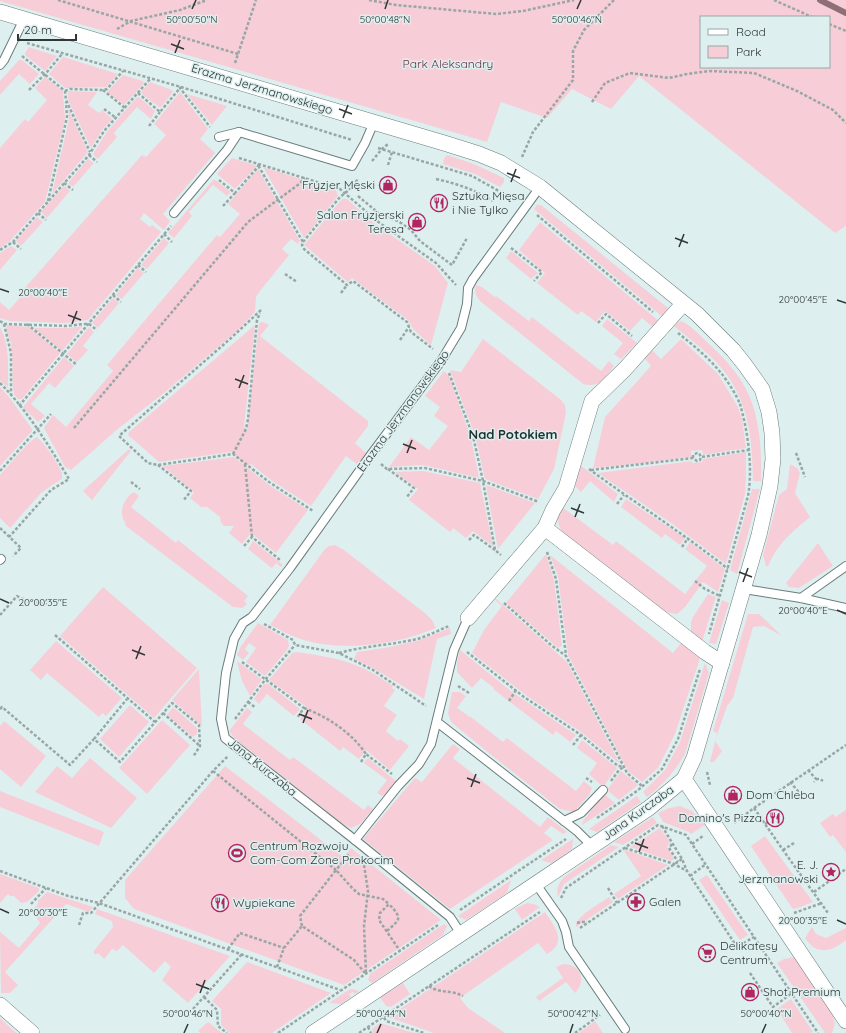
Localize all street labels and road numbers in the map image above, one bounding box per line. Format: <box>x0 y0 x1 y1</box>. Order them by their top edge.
street label: Erazma Jerzmanowskiego <box>190 60 335 117</box>
street label: Erazma Jerzmanowskiego <box>353 347 452 475</box>
street label: Jana Kurczaba <box>225 734 300 799</box>
street label: Jana Kurczaba <box>599 782 676 844</box>

